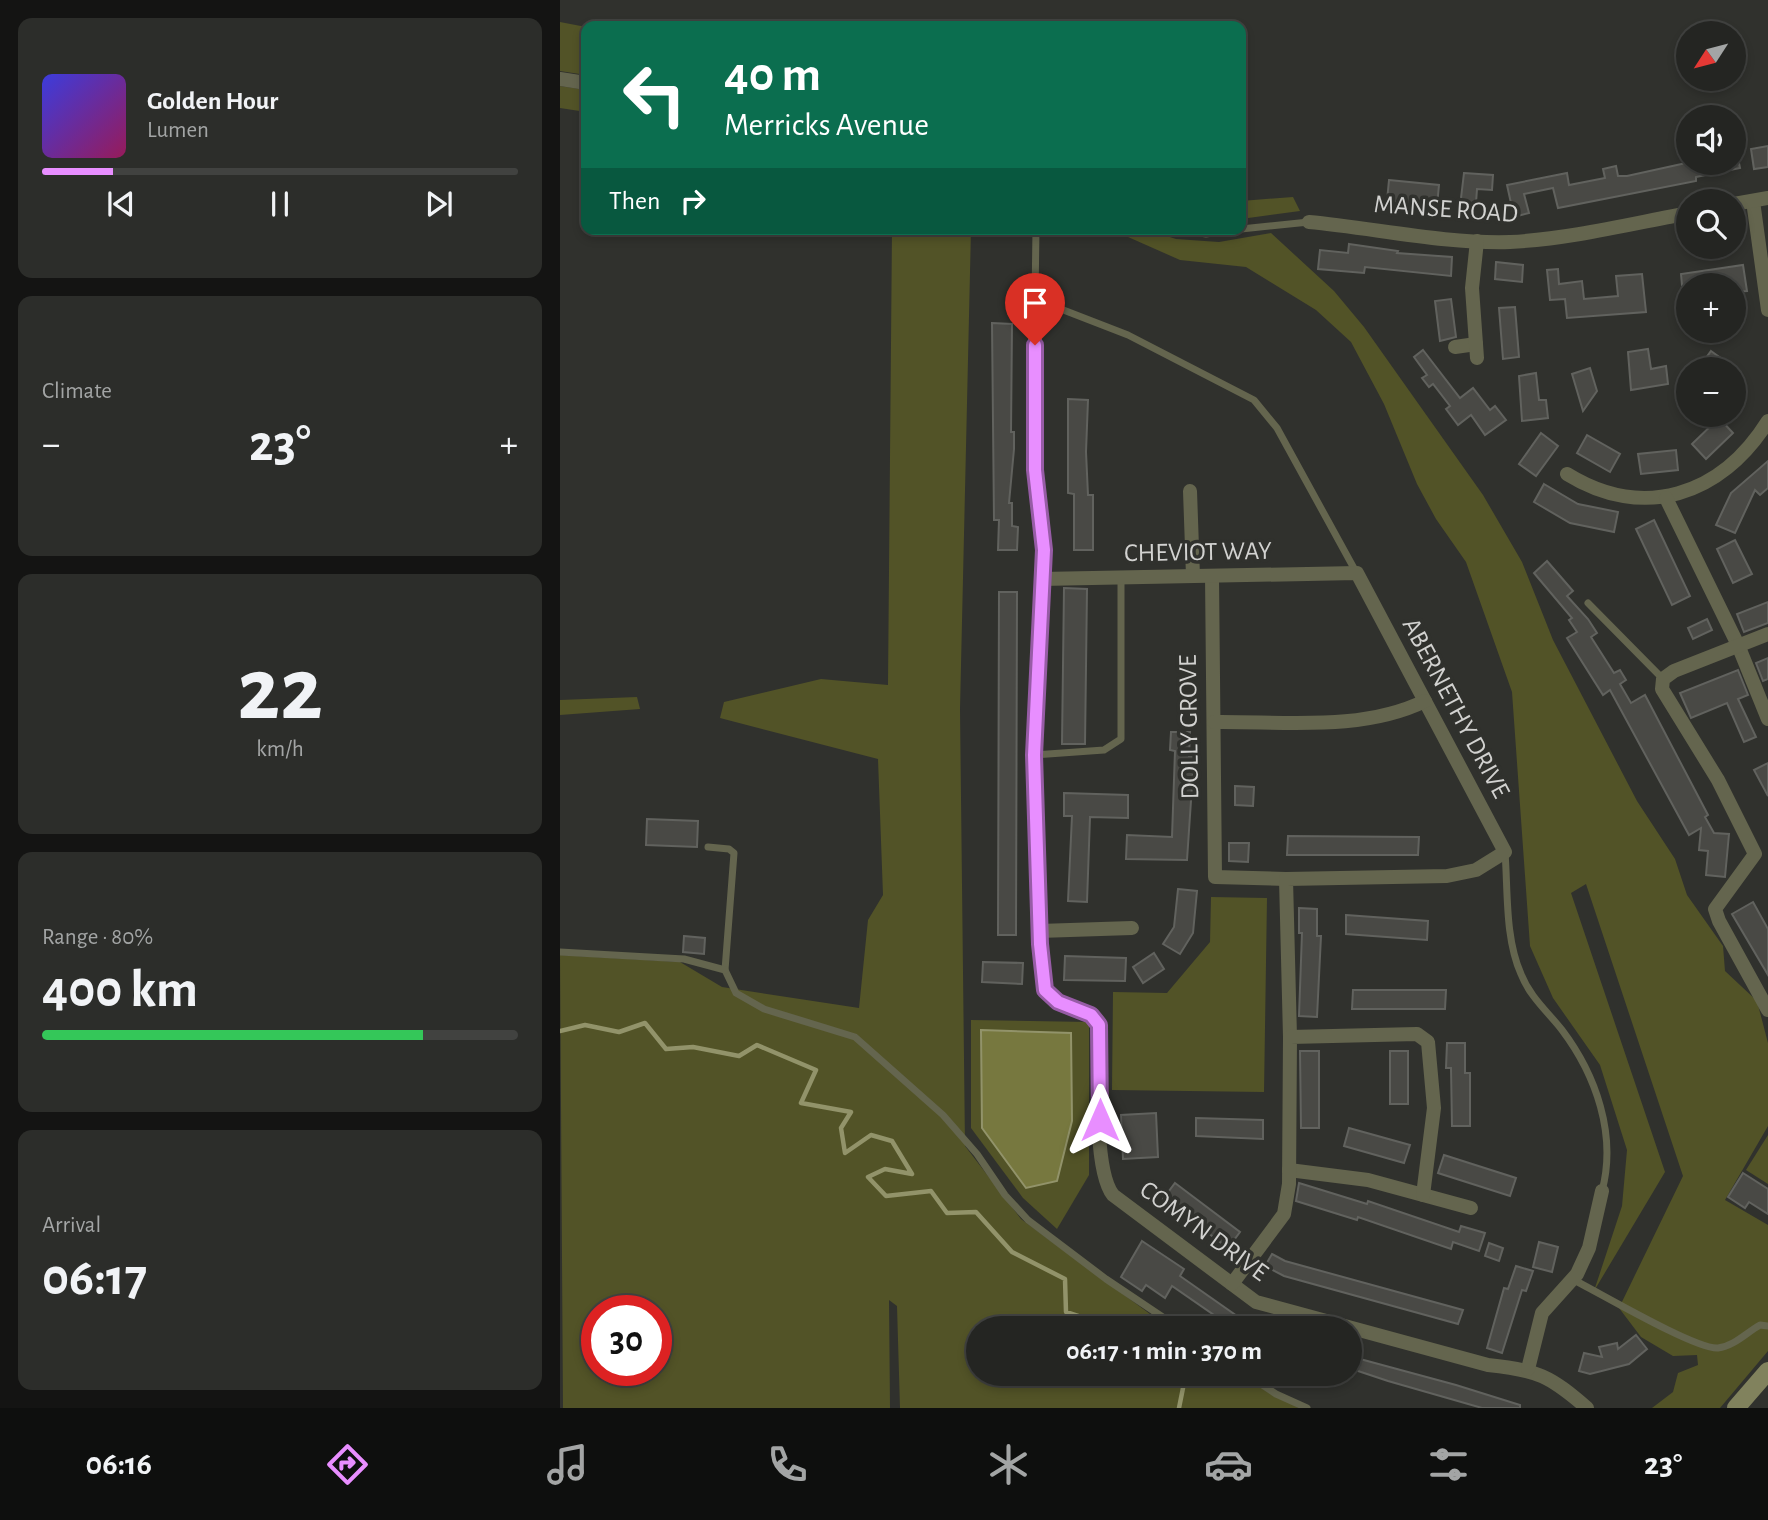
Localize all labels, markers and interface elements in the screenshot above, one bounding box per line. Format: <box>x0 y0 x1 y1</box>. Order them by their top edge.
north arrow <box>1676 21 1746 91</box>
map controls <box>1676 21 1746 427</box>
icon: left <box>609 49 700 140</box>
text: 40 m <box>724 51 821 100</box>
text: Golden Hour <box>147 88 278 114</box>
button: sound <box>1676 105 1746 175</box>
text: Merricks Avenue <box>724 109 929 141</box>
text: Lumen <box>147 119 209 142</box>
icon: right <box>674 182 712 220</box>
icon: previous <box>102 185 140 223</box>
icon: pause <box>261 185 299 223</box>
icon: next <box>420 185 458 223</box>
text: Then <box>609 188 660 214</box>
button: search <box>1676 189 1746 259</box>
street label: MANSE ROAD <box>1373 191 1519 227</box>
pin <box>1005 273 1065 345</box>
button: + <box>1676 273 1746 343</box>
icon: arrive <box>1016 284 1054 322</box>
button: − <box>1676 357 1746 427</box>
text: Climate <box>42 380 112 403</box>
text: 23° <box>249 418 311 470</box>
text: − <box>42 426 60 464</box>
text: + <box>500 426 518 464</box>
street label: CHEVIOT WAY <box>1124 538 1272 566</box>
street label: ABERNETHY DRIVE <box>1398 614 1514 802</box>
text: 22 <box>237 645 323 736</box>
street label: DOLLY GROVE <box>1175 654 1203 800</box>
text: km/h <box>256 738 304 761</box>
text: Range · 80% <box>42 926 153 949</box>
text: 400 km <box>42 964 198 1016</box>
position arrow <box>1063 1083 1137 1157</box>
street label: COMYN DRIVE <box>1135 1176 1273 1286</box>
text: Arrival <box>42 1214 101 1237</box>
text: 06:17 <box>42 1252 147 1304</box>
speed limit sign: 30 <box>581 1295 672 1386</box>
text: 06:17 · 1 min · 370 m <box>1066 1338 1262 1364</box>
icon: directions <box>323 1440 372 1489</box>
icon: music <box>543 1440 592 1489</box>
icon: phone <box>763 1440 812 1489</box>
icon: climate <box>984 1440 1033 1489</box>
icon: car <box>1204 1440 1253 1489</box>
icon: filters <box>1424 1440 1473 1489</box>
text: 06:16 <box>86 1448 152 1480</box>
text: 23° <box>1644 1448 1682 1480</box>

